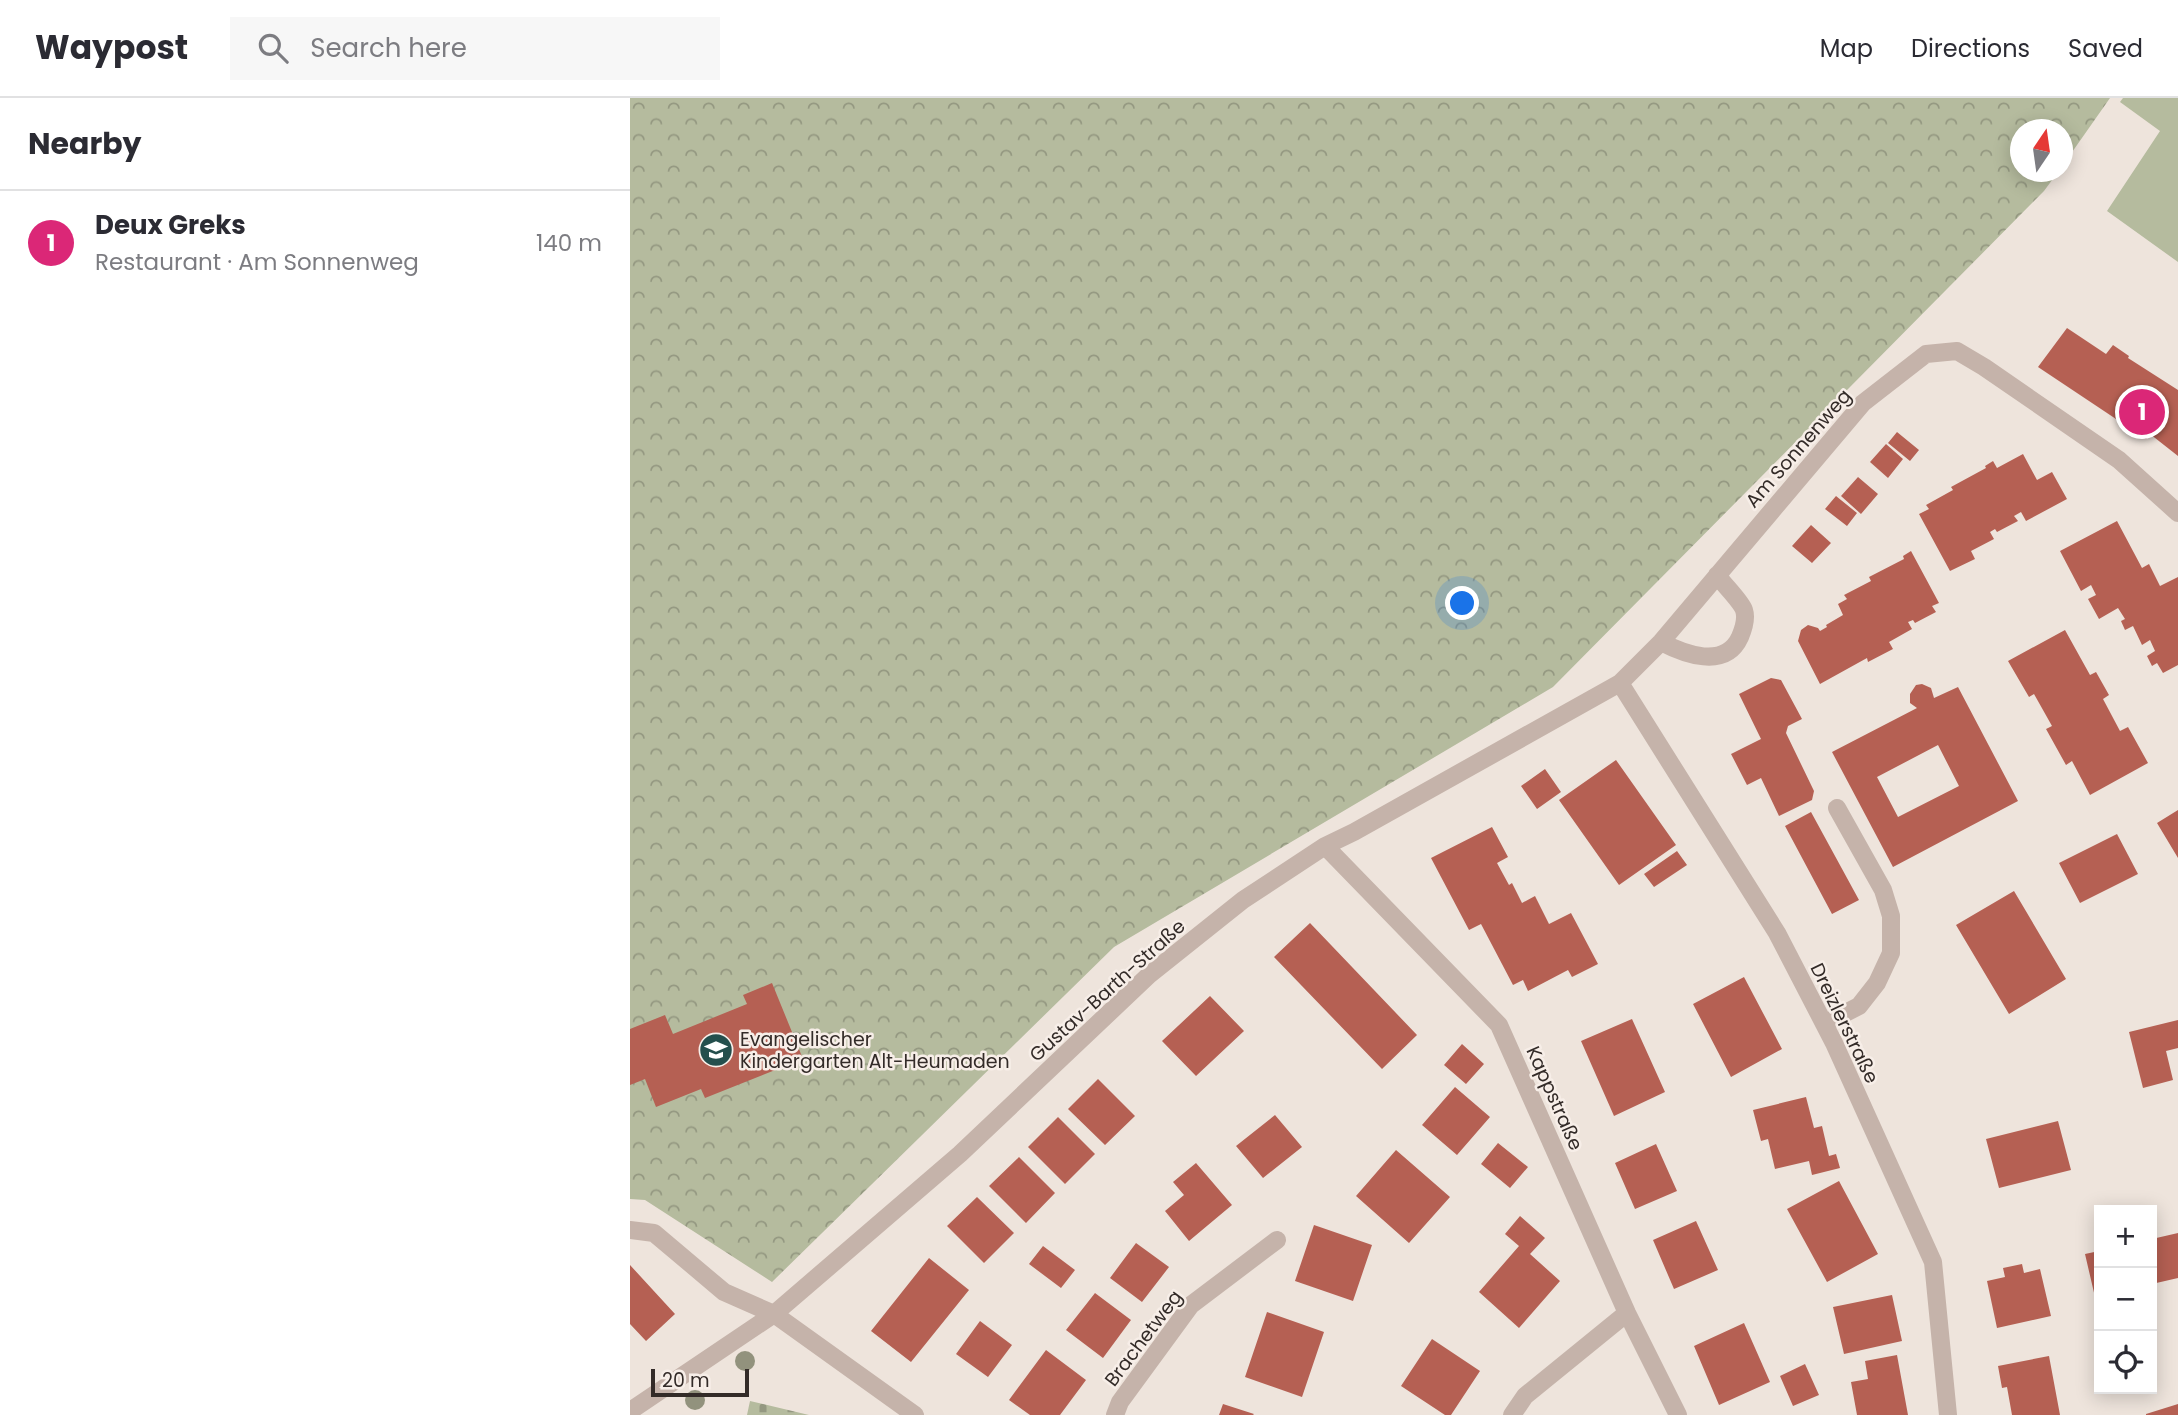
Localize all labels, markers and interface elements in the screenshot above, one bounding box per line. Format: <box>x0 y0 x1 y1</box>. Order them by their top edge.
search box <box>230 17 720 80</box>
text: Waypost <box>35 24 188 71</box>
icon: search <box>254 29 292 67</box>
text: Search here <box>310 30 467 66</box>
text: Map <box>1820 32 1873 65</box>
text: Directions <box>1911 32 2030 65</box>
text: Saved <box>2068 32 2143 65</box>
north arrow <box>2010 119 2073 182</box>
text: Nearby <box>28 122 142 165</box>
text: Deux Greks <box>95 207 246 243</box>
text: 1 <box>47 227 55 259</box>
text: 140 m <box>536 227 602 259</box>
text: Restaurant · Am Sonnenweg <box>95 246 419 278</box>
street label: Am Sonnenweg <box>1739 383 1858 513</box>
pin: 1 <box>2119 386 2165 438</box>
your location <box>1445 586 1479 620</box>
street label: Gustav-Barth-Straße <box>1023 913 1191 1068</box>
street label: Dreizlerstraße <box>1804 959 1885 1088</box>
place label: Evangelischer Kindergarten Alt-Heumaden <box>740 1026 1010 1075</box>
school or university icon: Evangelischer Kindergarten Alt-Heumaden <box>697 1031 735 1069</box>
street label: Kappstraße <box>1520 1042 1590 1155</box>
map controls <box>2094 1205 2157 1394</box>
button: + <box>2094 1205 2157 1268</box>
button: − <box>2094 1268 2157 1331</box>
street label: Brachetweg <box>1098 1285 1189 1392</box>
button: locate <box>2094 1331 2157 1394</box>
scale bar <box>651 1366 749 1398</box>
text: 20 m <box>662 1367 710 1394</box>

